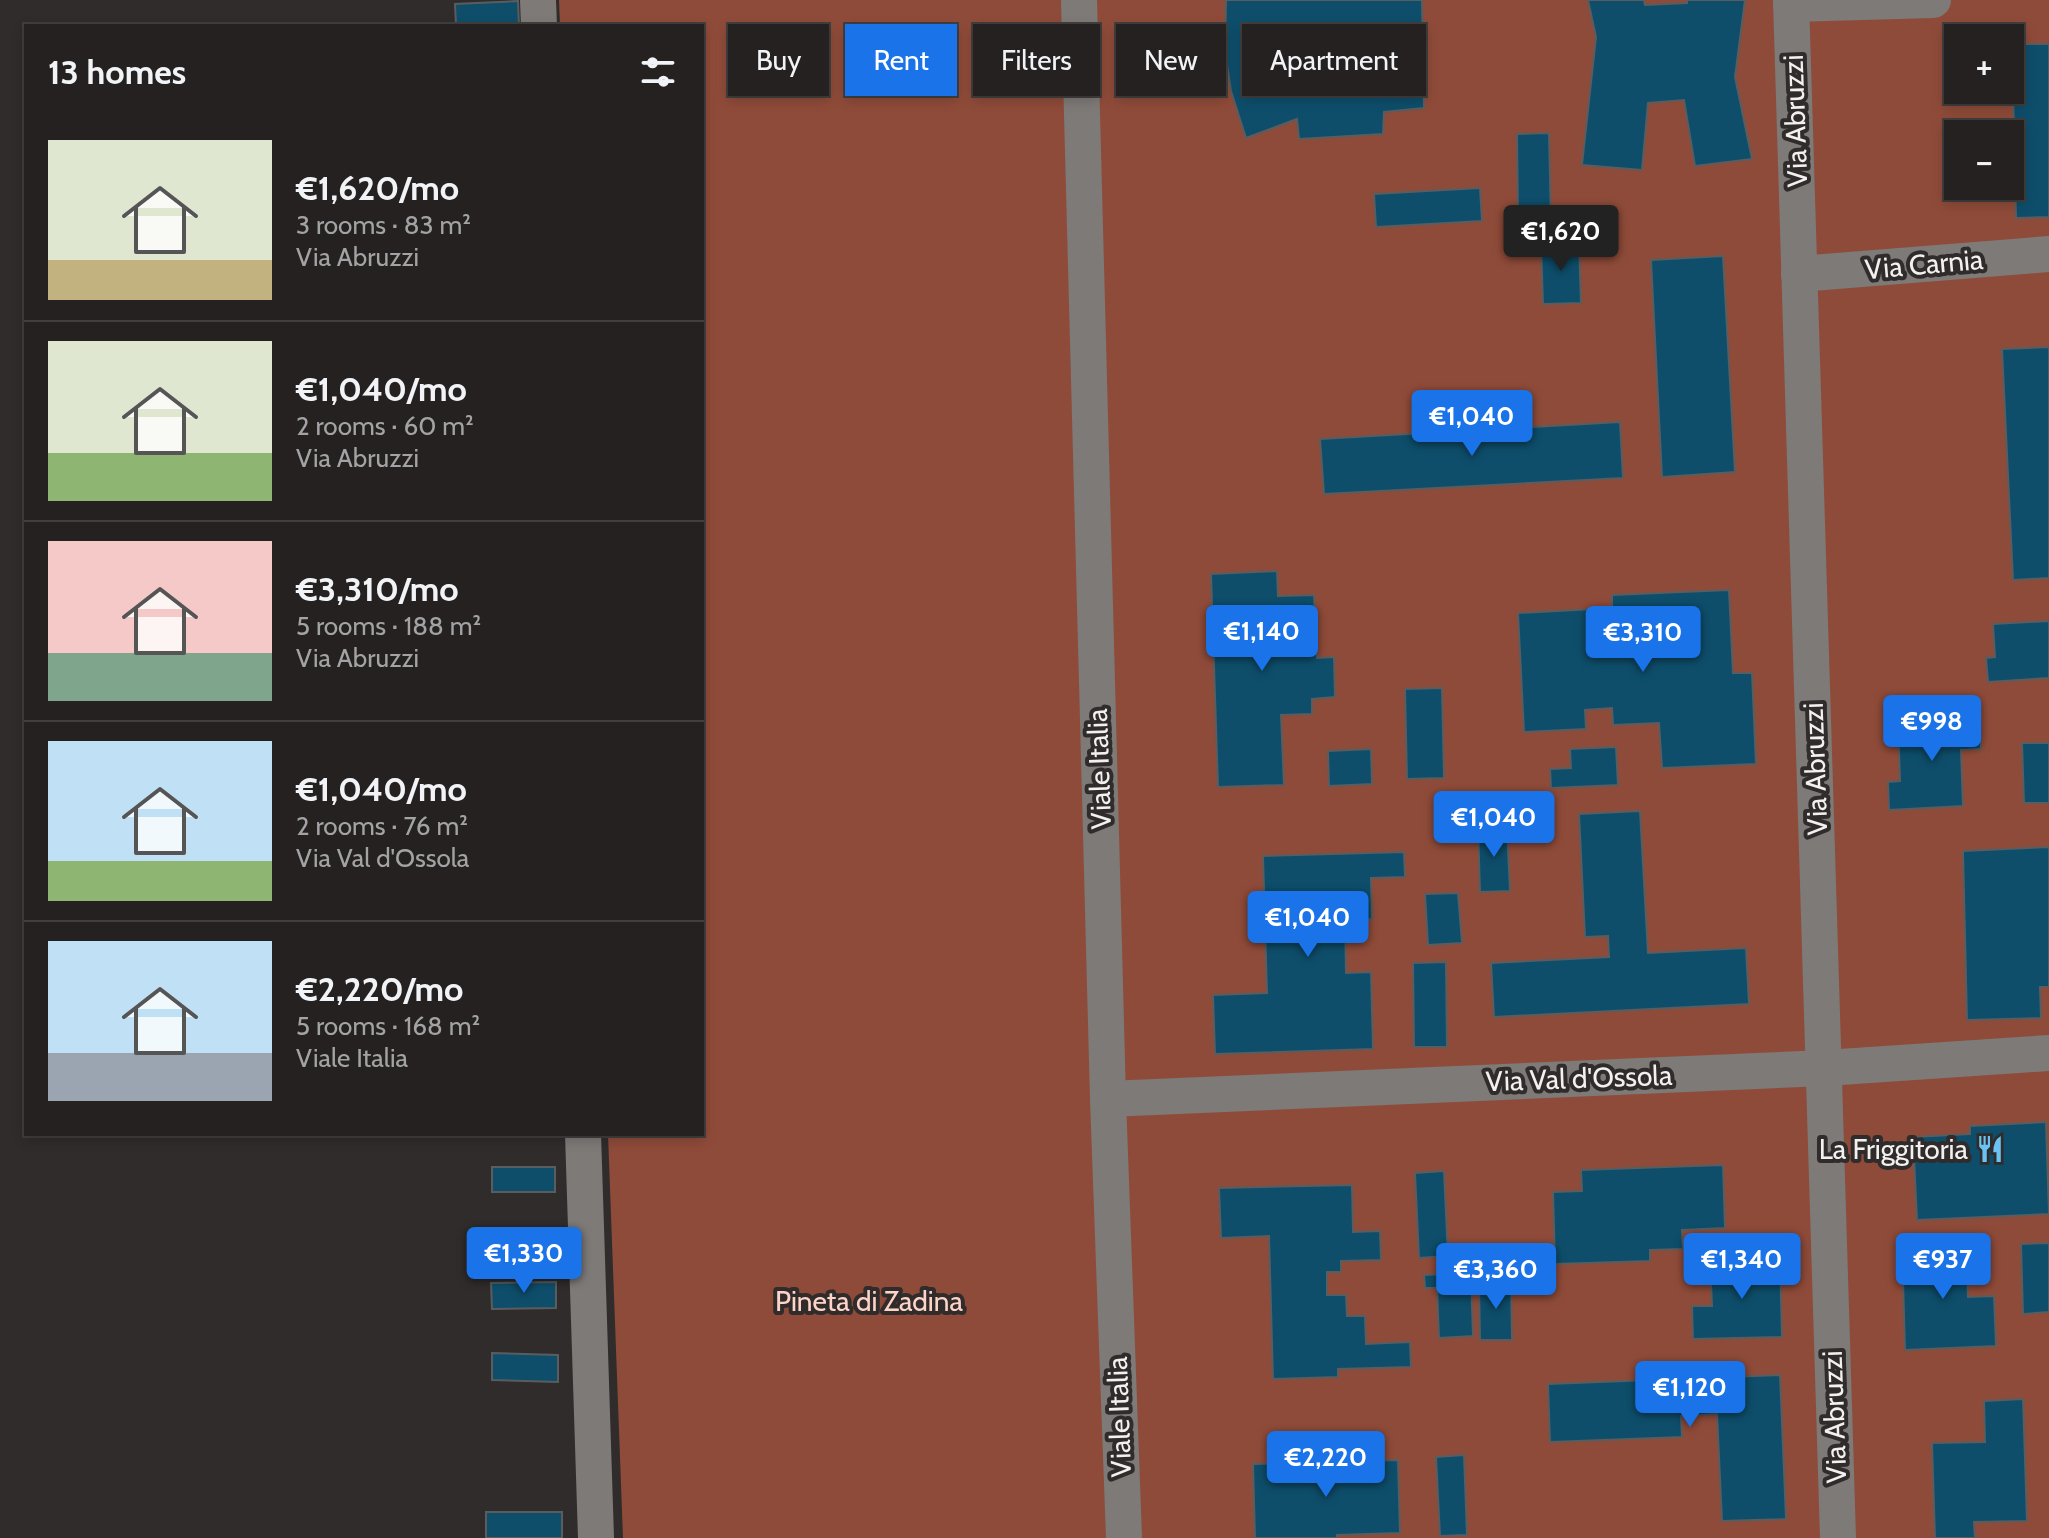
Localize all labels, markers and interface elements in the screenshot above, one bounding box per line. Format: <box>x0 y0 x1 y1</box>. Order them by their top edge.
chip: Buy <box>728 24 829 96</box>
chip: Rent <box>845 24 957 96</box>
chip: Filters <box>973 24 1100 96</box>
chip: New <box>1116 24 1226 96</box>
chip: Apartment <box>1242 24 1426 96</box>
map controls <box>1944 24 2024 200</box>
button: + <box>1944 24 2024 104</box>
icon: filters <box>636 50 680 94</box>
text: 13 homes <box>48 51 186 93</box>
street label: Via Abruzzi <box>1776 54 1814 188</box>
button: − <box>1944 120 2024 200</box>
text: €1,620/mo <box>296 167 459 209</box>
icon: home <box>112 172 208 268</box>
pin: €1,620 <box>1496 205 1626 273</box>
text: 3 rooms · 83 m² <box>296 209 471 241</box>
text: €1,620 <box>1521 215 1601 247</box>
text: Via Abruzzi <box>296 241 419 273</box>
street label: Via Carnia <box>1863 242 1985 286</box>
text: €1,040/mo <box>296 368 467 410</box>
icon: home <box>112 373 208 469</box>
pin: €1,040 <box>1407 390 1537 458</box>
text: €1,040 <box>1430 400 1514 432</box>
text: 2 rooms · 60 m² <box>296 410 474 442</box>
text: Via Abruzzi <box>296 442 419 474</box>
text: €3,310/mo <box>296 568 459 610</box>
icon: home <box>112 573 208 669</box>
pin: €1,140 <box>1197 605 1327 673</box>
pin: €3,310 <box>1578 606 1708 674</box>
text: 5 rooms · 188 m² <box>296 610 481 642</box>
text: €1,140 <box>1224 615 1300 647</box>
text: €3,310 <box>1604 616 1682 648</box>
text: Via Abruzzi <box>296 642 419 674</box>
pin: €998 <box>1885 695 1979 763</box>
street label: Via Abruzzi <box>1796 702 1834 836</box>
text: €998 <box>1901 705 1963 737</box>
street label: Viale Italia <box>1080 708 1118 830</box>
text: €1,040/mo <box>296 768 467 810</box>
icon: home <box>112 773 208 869</box>
pin: €1,040 <box>1429 791 1559 859</box>
text: €1,040 <box>1452 801 1536 833</box>
text: 2 rooms · 76 m² <box>296 810 468 842</box>
text: Via Val d'Ossola <box>296 842 469 874</box>
pin: €1,040 <box>1243 891 1373 959</box>
text: €1,040 <box>1266 901 1350 933</box>
text: €2,220/mo <box>296 968 463 1010</box>
icon: home <box>112 973 208 1069</box>
text: 5 rooms · 168 m² <box>296 1010 480 1042</box>
text: Viale Italia <box>296 1042 408 1074</box>
street label: Via Val d'Ossola <box>1485 1058 1673 1098</box>
place label: La Friggitoria <box>1819 1132 1969 1166</box>
restaurant icon: La Friggitoria <box>1975 1134 2005 1164</box>
pin: €1,330 <box>459 1227 589 1295</box>
pin: €1,340 <box>1677 1233 1807 1301</box>
pin: €937 <box>1896 1233 1990 1301</box>
text: €1,330 <box>485 1237 563 1269</box>
pin: €3,360 <box>1431 1243 1561 1311</box>
text: €1,340 <box>1702 1243 1782 1275</box>
text: €937 <box>1914 1243 1972 1275</box>
text: €3,360 <box>1454 1253 1538 1285</box>
park label: Pineta di Zadina <box>775 1284 963 1318</box>
street label: Via Abruzzi <box>1815 1350 1853 1484</box>
street label: Viale Italia <box>1100 1356 1138 1478</box>
pin: €1,120 <box>1625 1361 1755 1429</box>
text: €1,120 <box>1653 1371 1727 1403</box>
pin: €2,220 <box>1261 1431 1391 1499</box>
text: €2,220 <box>1285 1441 1367 1473</box>

